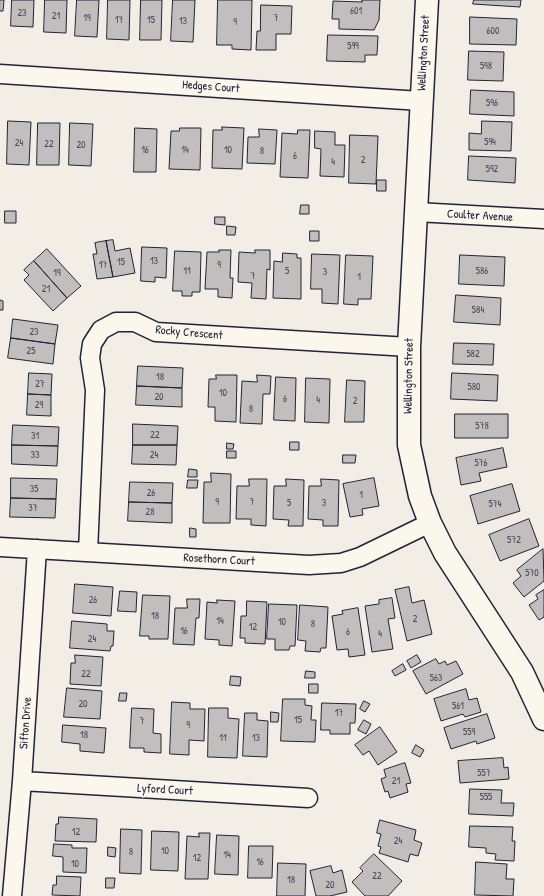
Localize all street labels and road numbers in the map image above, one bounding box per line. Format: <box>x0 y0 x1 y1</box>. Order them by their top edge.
street label: Wellington Street <box>415 15 433 91</box>
street label: Hedges Court <box>182 78 240 96</box>
street label: Coulter Avenue <box>447 207 513 225</box>
street label: Rocky Crescent <box>155 323 223 343</box>
street label: Wellington Street <box>401 338 417 414</box>
street label: Rosethorn Court <box>183 551 255 569</box>
street label: Sifton Drive <box>17 696 35 750</box>
street label: Lyford Court <box>137 781 193 799</box>

